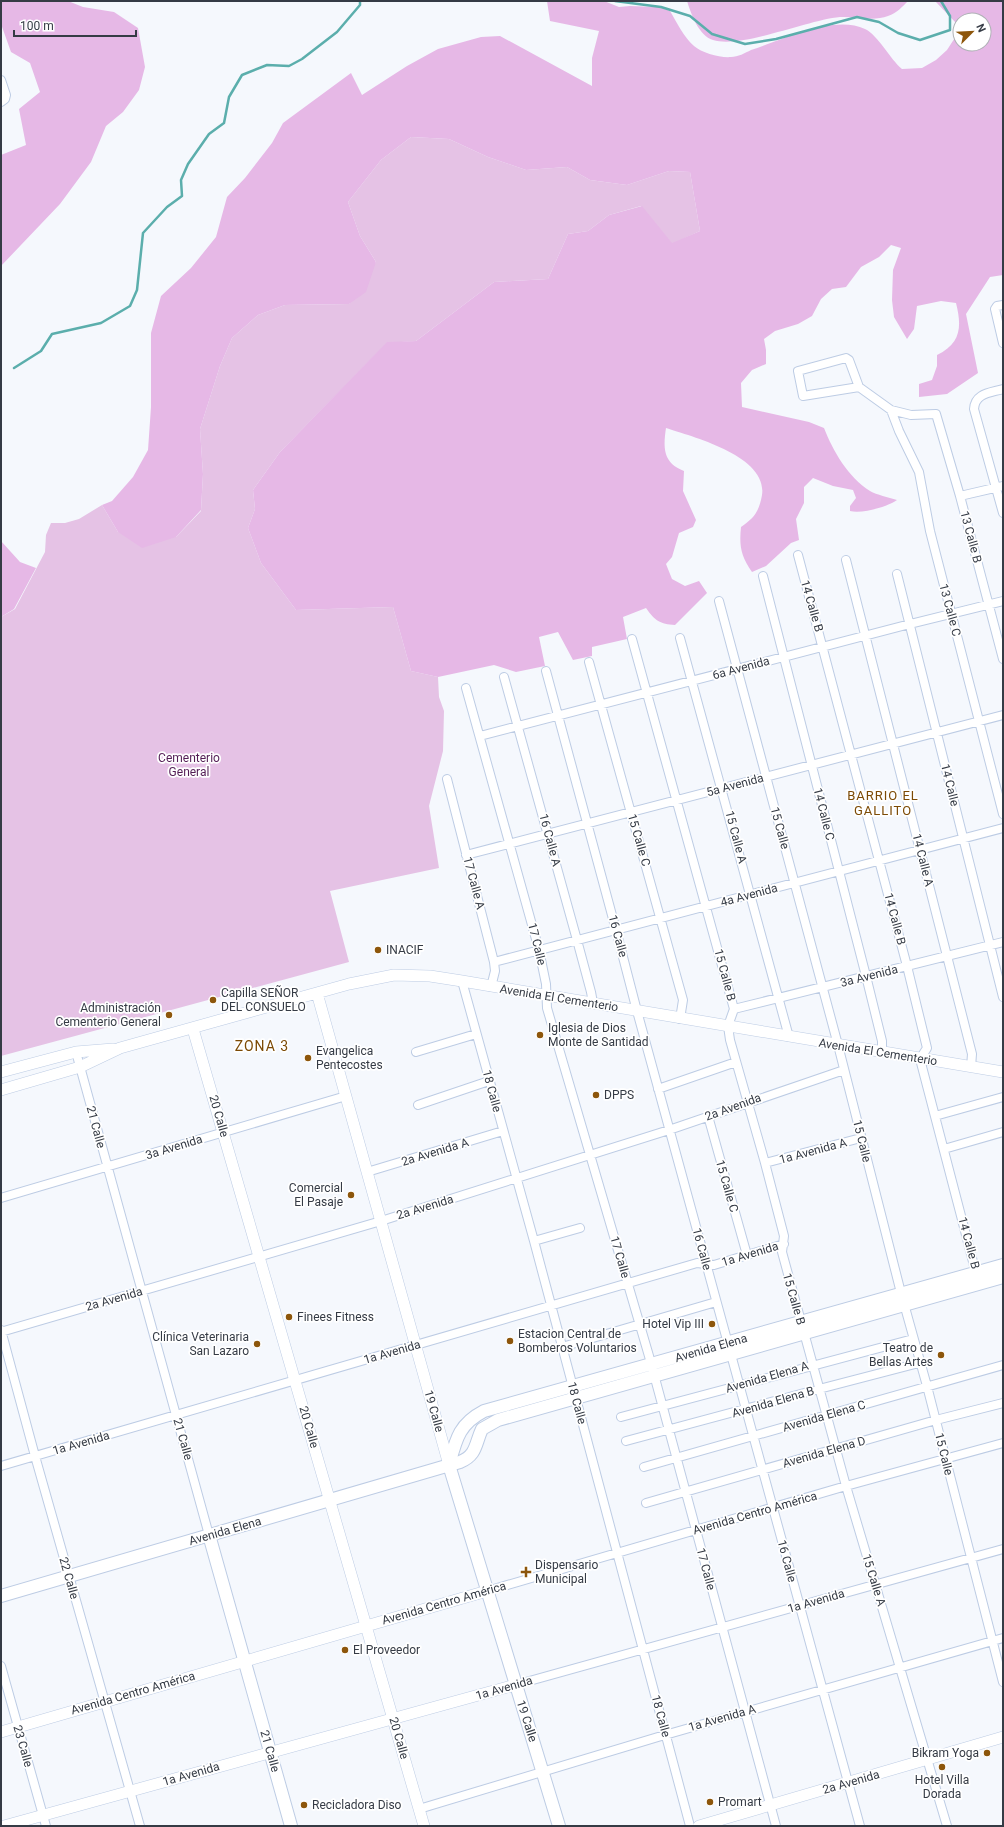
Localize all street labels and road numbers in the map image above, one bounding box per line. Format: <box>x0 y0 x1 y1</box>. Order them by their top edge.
street label: 13 Calle B <box>957 509 985 565</box>
street label: 14 Calle B <box>798 578 826 634</box>
street label: 13 Calle C <box>936 582 964 638</box>
street label: 6a Avenida <box>711 654 771 682</box>
street label: 14 Calle <box>938 762 962 808</box>
street label: 5a Avenida <box>705 771 765 799</box>
street label: 14 Calle C <box>811 786 837 842</box>
street label: 15 Calle <box>768 805 792 851</box>
street label: 15 Calle A <box>722 809 750 865</box>
street label: 16 Calle A <box>536 812 564 868</box>
street label: 15 Calle C <box>625 812 653 868</box>
street label: 14 Calle A <box>910 832 936 888</box>
street label: 17 Calle A <box>460 855 488 911</box>
street label: 4a Avenida <box>719 881 779 909</box>
street label: 14 Calle B <box>881 891 909 947</box>
street label: 16 Calle <box>606 913 630 959</box>
street label: 17 Calle <box>525 921 549 967</box>
street label: 15 Calle B <box>711 947 739 1003</box>
street label: 3a Avenida <box>839 962 899 990</box>
street label: Avenida El Cementerio <box>499 982 619 1014</box>
street label: Avenida El Cementerio <box>818 1036 938 1068</box>
street label: 18 Calle <box>480 1068 504 1114</box>
street label: 2a Avenida <box>703 1090 763 1124</box>
street label: 20 Calle <box>206 1093 232 1139</box>
street label: 21 Calle <box>84 1104 108 1150</box>
street label: 15 Calle <box>850 1118 874 1164</box>
street label: 3a Avenida <box>144 1132 204 1162</box>
street label: 2a Avenida A <box>400 1135 470 1169</box>
street label: 1a Avenida A <box>778 1135 849 1167</box>
street label: 15 Calle C <box>713 1158 741 1214</box>
street label: 2a Avenida <box>395 1192 455 1222</box>
street label: 14 Calle B <box>955 1215 983 1271</box>
street label: 16 Calle <box>690 1226 714 1272</box>
street label: 17 Calle <box>607 1234 633 1280</box>
street label: 1a Avenida <box>720 1239 780 1269</box>
street label: 15 Calle B <box>780 1271 808 1327</box>
street label: 2a Avenida <box>84 1284 144 1314</box>
street label: Avenida Elena <box>673 1331 749 1365</box>
street label: 1a Avenida <box>362 1337 422 1367</box>
street label: Avenida Elena A <box>724 1358 810 1396</box>
street label: 18 Calle <box>565 1380 589 1426</box>
street label: Avenida Elena B <box>730 1384 816 1420</box>
street label: 19 Calle <box>421 1388 447 1434</box>
street label: Avenida Elena C <box>781 1397 867 1435</box>
street label: 20 Calle <box>296 1404 322 1450</box>
street label: 21 Calle <box>170 1416 196 1462</box>
street label: 1a Avenida <box>51 1428 111 1458</box>
street label: 15 Calle <box>932 1431 956 1477</box>
street label: Avenida Elena D <box>781 1433 867 1471</box>
street label: Avenida Centro América <box>691 1489 819 1537</box>
street label: Avenida Elena <box>187 1514 263 1548</box>
street label: 16 Calle <box>775 1538 799 1584</box>
street label: 17 Calle <box>694 1546 718 1592</box>
street label: 15 Calle A <box>859 1552 889 1608</box>
street label: 22 Calle <box>56 1555 82 1601</box>
street label: Avenida Centro América <box>380 1579 508 1627</box>
street label: 1a Avenida <box>786 1586 846 1616</box>
street label: Avenida Centro América <box>69 1669 197 1717</box>
street label: 1a Avenida <box>474 1673 534 1703</box>
street label: 18 Calle <box>649 1693 673 1739</box>
street label: 19 Calle <box>514 1698 540 1744</box>
street label: 1a Avenida A <box>687 1702 758 1734</box>
street label: 20 Calle <box>386 1715 412 1761</box>
street label: 23 Calle <box>10 1723 36 1769</box>
street label: 21 Calle <box>257 1728 283 1774</box>
street label: 1a Avenida <box>161 1759 221 1789</box>
street label: 2a Avenida <box>821 1767 881 1797</box>

